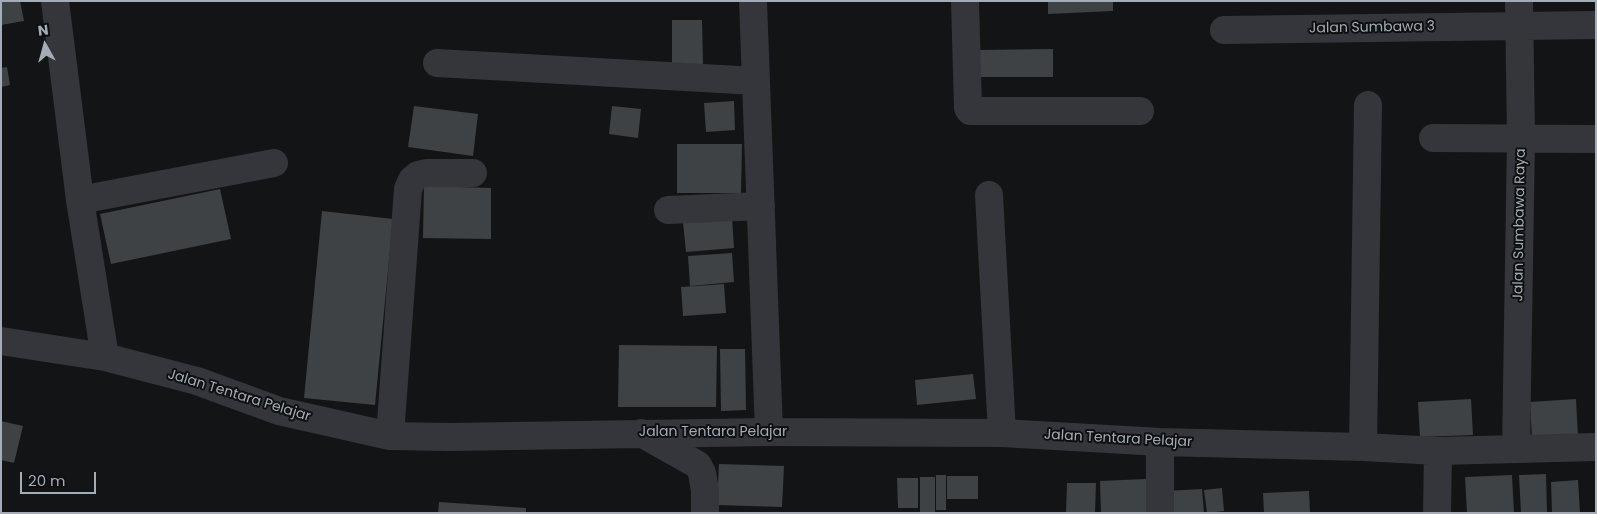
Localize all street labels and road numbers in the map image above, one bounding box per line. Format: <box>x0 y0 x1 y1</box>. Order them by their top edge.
street label: Jalan Sumbawa 3 <box>1309 19 1435 37</box>
street label: Jalan Sumbawa Raya <box>1510 148 1530 302</box>
street label: Jalan Tentara Pelajar <box>166 366 312 426</box>
street label: Jalan Tentara Pelajar <box>639 424 787 440</box>
street label: Jalan Tentara Pelajar <box>1043 427 1193 451</box>

